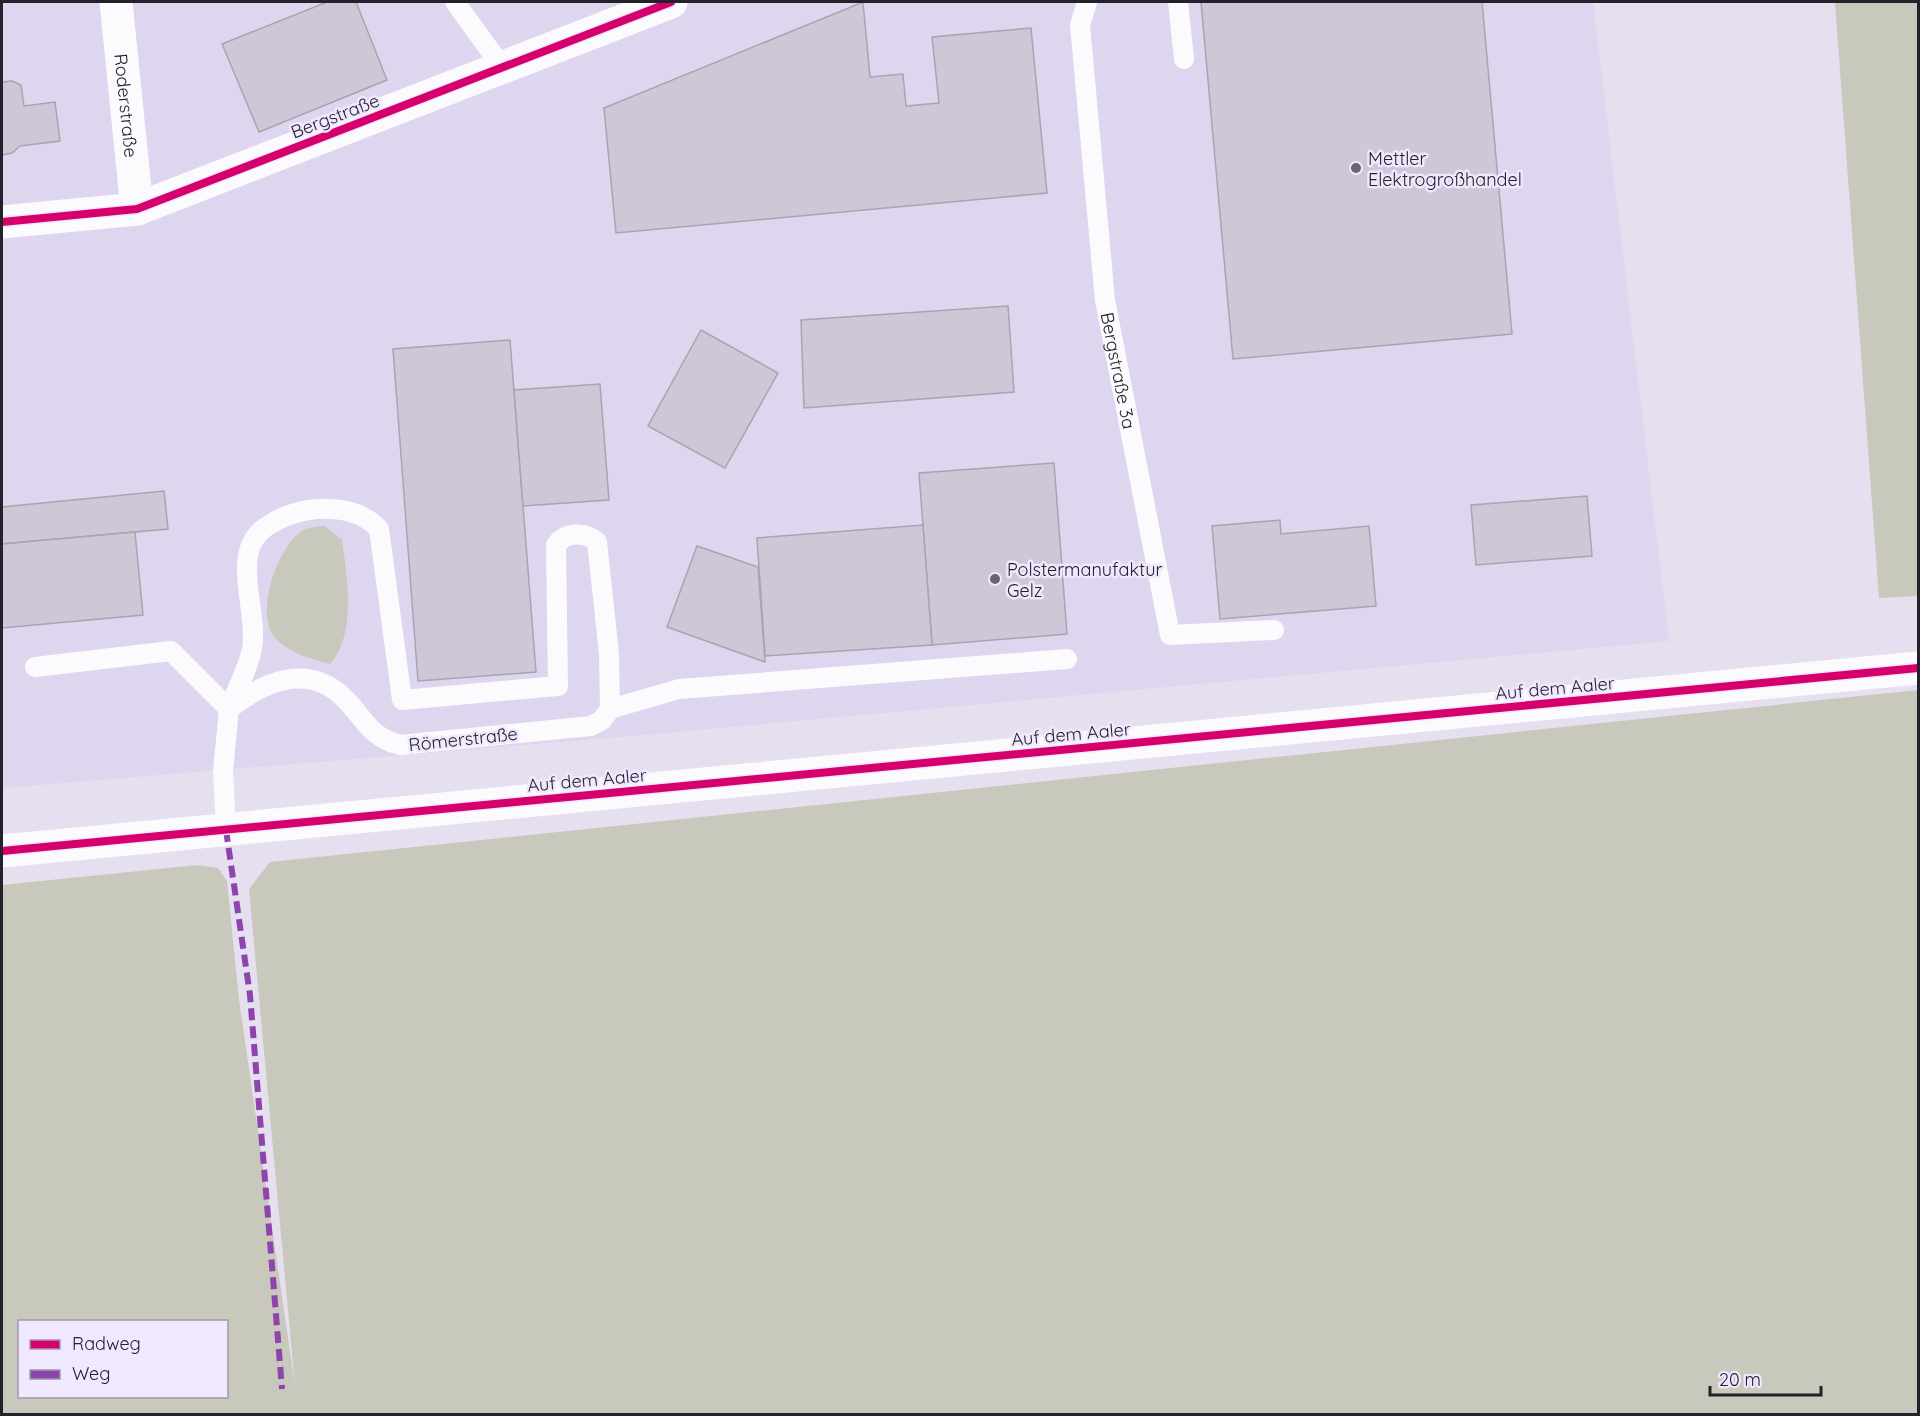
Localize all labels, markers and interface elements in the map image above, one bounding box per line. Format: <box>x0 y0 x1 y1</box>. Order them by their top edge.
street label: Roderstraße <box>110 52 143 158</box>
street label: Bergstraße <box>288 89 382 143</box>
place label: Mettler Elektrogroßhandel <box>1368 147 1522 191</box>
marker: Mettler Elektrogroßhandel <box>1349 161 1363 175</box>
street label: Bergstraße 3a <box>1096 310 1141 431</box>
place label: Polstermanufaktur Gelz <box>1007 558 1162 602</box>
marker: Polstermanufaktur Gelz <box>988 572 1002 586</box>
street label: Auf dem Aaler <box>1494 671 1616 705</box>
street label: Auf dem Aaler <box>1010 717 1132 751</box>
street label: Römerstraße <box>407 722 519 756</box>
street label: Auf dem Aaler <box>526 763 648 797</box>
legend <box>18 1320 228 1398</box>
text: Radweg <box>72 1332 141 1355</box>
scale bar <box>1710 1359 1821 1397</box>
text: Weg <box>72 1362 110 1385</box>
text: 20 m <box>1719 1368 1761 1391</box>

